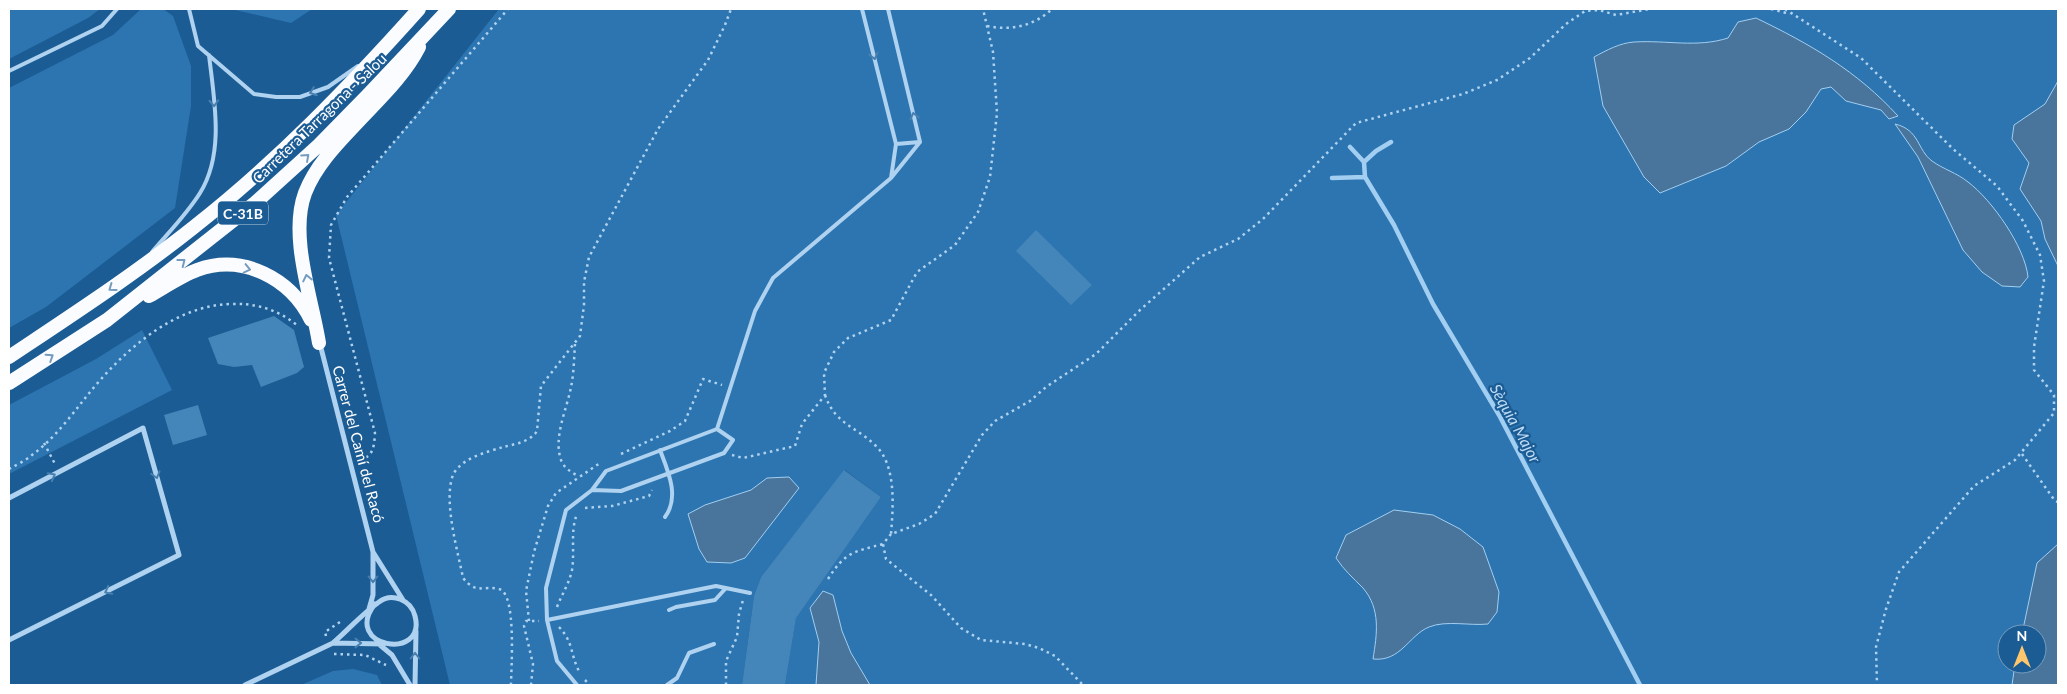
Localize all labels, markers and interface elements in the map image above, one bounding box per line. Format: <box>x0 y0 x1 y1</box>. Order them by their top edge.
street label: Carretera Tarragona - Salou <box>248 49 390 187</box>
one-way arrow <box>868 52 879 61</box>
one-way arrow <box>309 86 318 96</box>
one-way arrow <box>208 100 219 108</box>
one-way arrow <box>909 112 920 121</box>
one-way arrow <box>300 154 309 163</box>
road number: C-31B <box>218 202 268 224</box>
one-way arrow <box>176 258 185 267</box>
one-way arrow <box>243 263 252 274</box>
one-way arrow <box>302 274 313 283</box>
one-way arrow <box>108 282 118 291</box>
one-way arrow <box>44 353 53 363</box>
street label: Carrer del Camí del Racó <box>329 363 389 525</box>
water label: Sèquia Major <box>1487 380 1546 466</box>
one-way arrow <box>151 471 161 479</box>
one-way arrow <box>47 472 56 482</box>
one-way arrow <box>368 575 378 583</box>
one-way arrow <box>104 585 113 595</box>
north arrow <box>1997 624 2047 674</box>
text: N <box>2017 627 2027 644</box>
one-way arrow <box>354 638 362 648</box>
one-way arrow <box>410 652 420 660</box>

